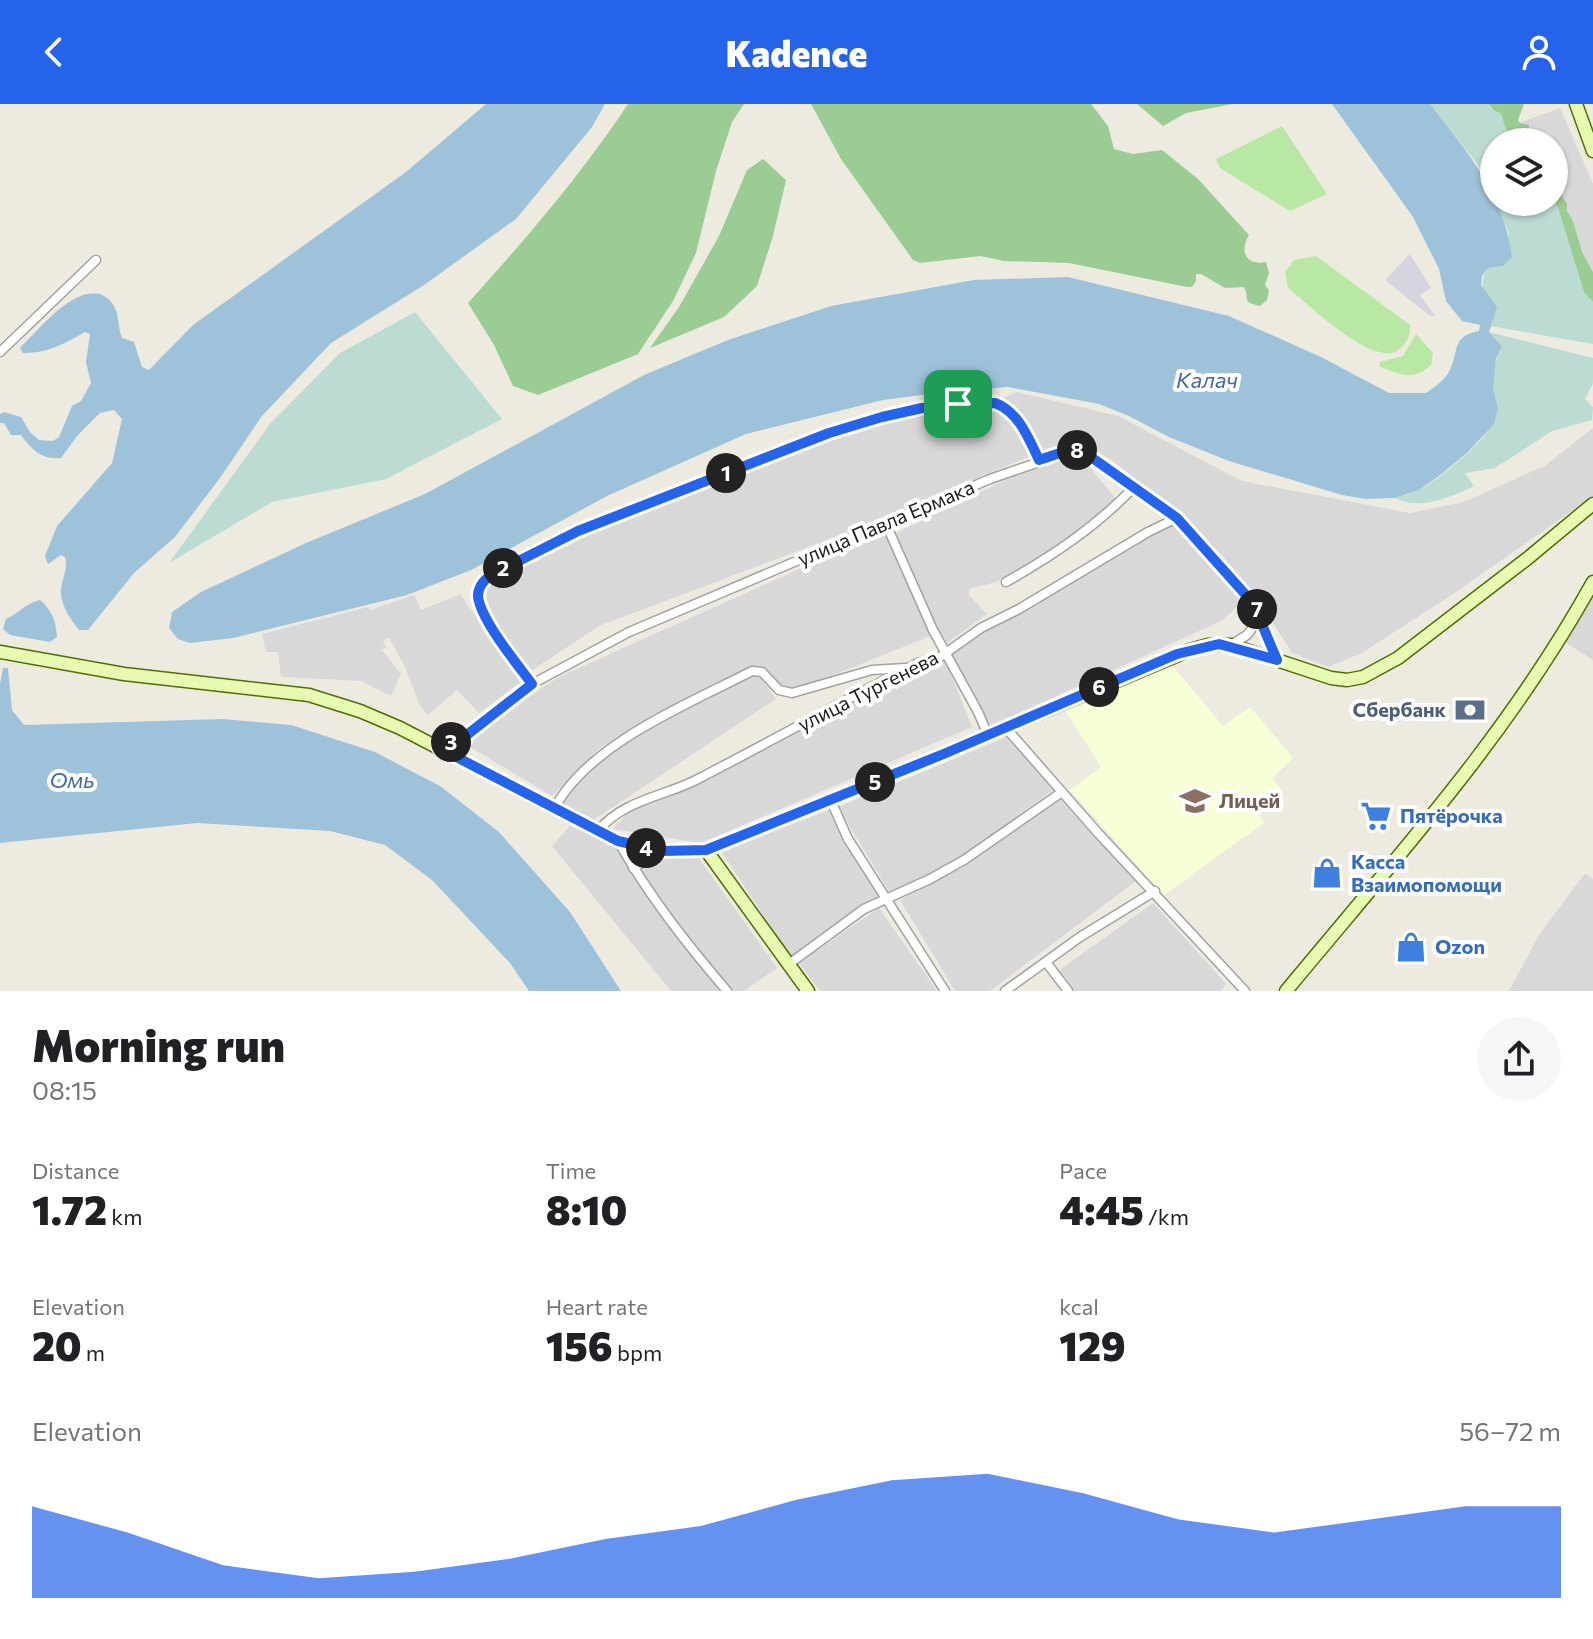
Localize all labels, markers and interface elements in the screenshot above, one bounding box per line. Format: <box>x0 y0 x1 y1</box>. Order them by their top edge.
icon: back <box>32 30 76 74</box>
text: Kadence <box>726 30 867 74</box>
icon: person <box>1517 30 1561 74</box>
map controls <box>1480 128 1568 216</box>
button: layers <box>1480 128 1568 216</box>
water label: Калач <box>1176 366 1238 393</box>
pin <box>924 370 992 438</box>
icon: arrive <box>936 382 980 426</box>
pin: 8 <box>1057 430 1097 470</box>
text: 8 <box>1070 436 1084 463</box>
pin: 1 <box>706 453 746 493</box>
text: 1 <box>721 459 731 486</box>
street label: улица Павла Ермака <box>794 474 977 570</box>
pin: 2 <box>483 548 523 588</box>
text: 2 <box>497 554 509 581</box>
pin: 7 <box>1237 589 1277 629</box>
text: 7 <box>1251 595 1263 622</box>
street label: улица Тургенева <box>793 644 942 736</box>
pin: 6 <box>1079 667 1119 707</box>
text: 6 <box>1092 673 1106 700</box>
bank icon: Сбербанк <box>1453 693 1487 727</box>
place label: Сбербанк <box>1352 697 1447 721</box>
pin: 3 <box>431 722 471 762</box>
text: 3 <box>445 728 457 755</box>
pin: 5 <box>855 762 895 802</box>
water label: Омь <box>50 766 94 793</box>
text: 5 <box>869 768 881 795</box>
school or university icon: Лицей <box>1178 784 1212 818</box>
place label: Лицей <box>1219 788 1280 812</box>
supermarket icon: Пятёрочка <box>1359 799 1393 833</box>
place label: Пятёрочка <box>1400 803 1503 827</box>
pin: 4 <box>626 828 666 868</box>
text: 4 <box>639 834 653 861</box>
place label: Касса Взаимопомощи <box>1351 849 1502 896</box>
shop icon: Касса Взаимопомощи <box>1310 856 1344 890</box>
shop icon: Ozon <box>1394 930 1428 964</box>
place label: Ozon <box>1435 934 1485 958</box>
text: Morning run <box>32 1017 285 1071</box>
button: share <box>1477 1017 1561 1101</box>
text: 08:15 <box>32 1074 97 1105</box>
text: Distance <box>32 1157 119 1184</box>
text: Time <box>546 1157 596 1184</box>
text: Pace <box>1059 1157 1107 1184</box>
text: 1.72 <box>32 1184 107 1233</box>
text: 8:10 <box>546 1184 627 1233</box>
text: 4:45 <box>1059 1184 1144 1233</box>
text: km <box>107 1203 142 1230</box>
text: /km <box>1144 1203 1189 1230</box>
text: Elevation <box>32 1293 125 1320</box>
text: Heart rate <box>546 1293 648 1320</box>
text: kcal <box>1059 1293 1099 1320</box>
text: 20 <box>32 1320 82 1369</box>
text: 156 <box>546 1320 613 1369</box>
text: 129 <box>1059 1320 1126 1369</box>
text: m <box>82 1339 105 1366</box>
text: bpm <box>613 1339 662 1366</box>
text: Elevation <box>32 1415 142 1446</box>
text: 56–72 m <box>1459 1415 1561 1446</box>

